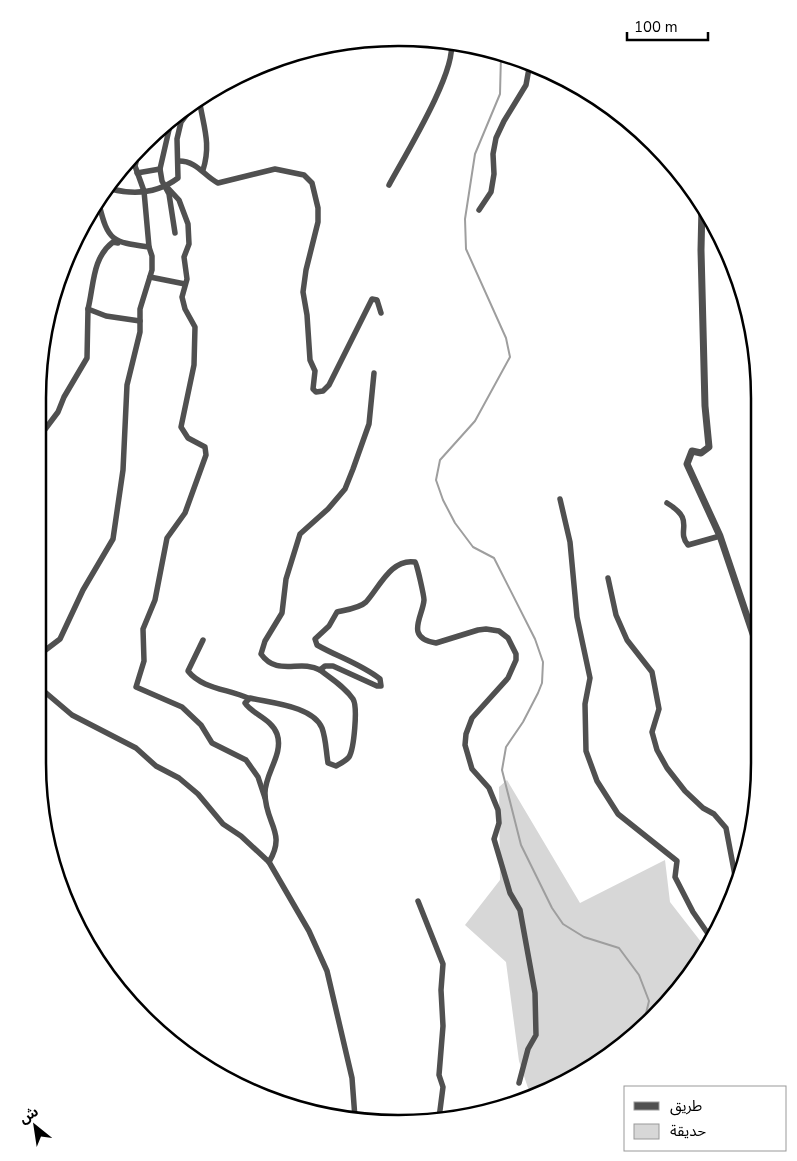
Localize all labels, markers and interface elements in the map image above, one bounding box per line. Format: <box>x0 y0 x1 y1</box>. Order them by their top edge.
scale bar <box>627 10 708 42</box>
text: 100 m <box>634 17 678 37</box>
legend <box>624 1086 787 1151</box>
text: طريق <box>670 1096 702 1116</box>
north arrow <box>10 1101 60 1151</box>
text: ش <box>16 1102 42 1128</box>
text: حديقة <box>670 1121 706 1141</box>

